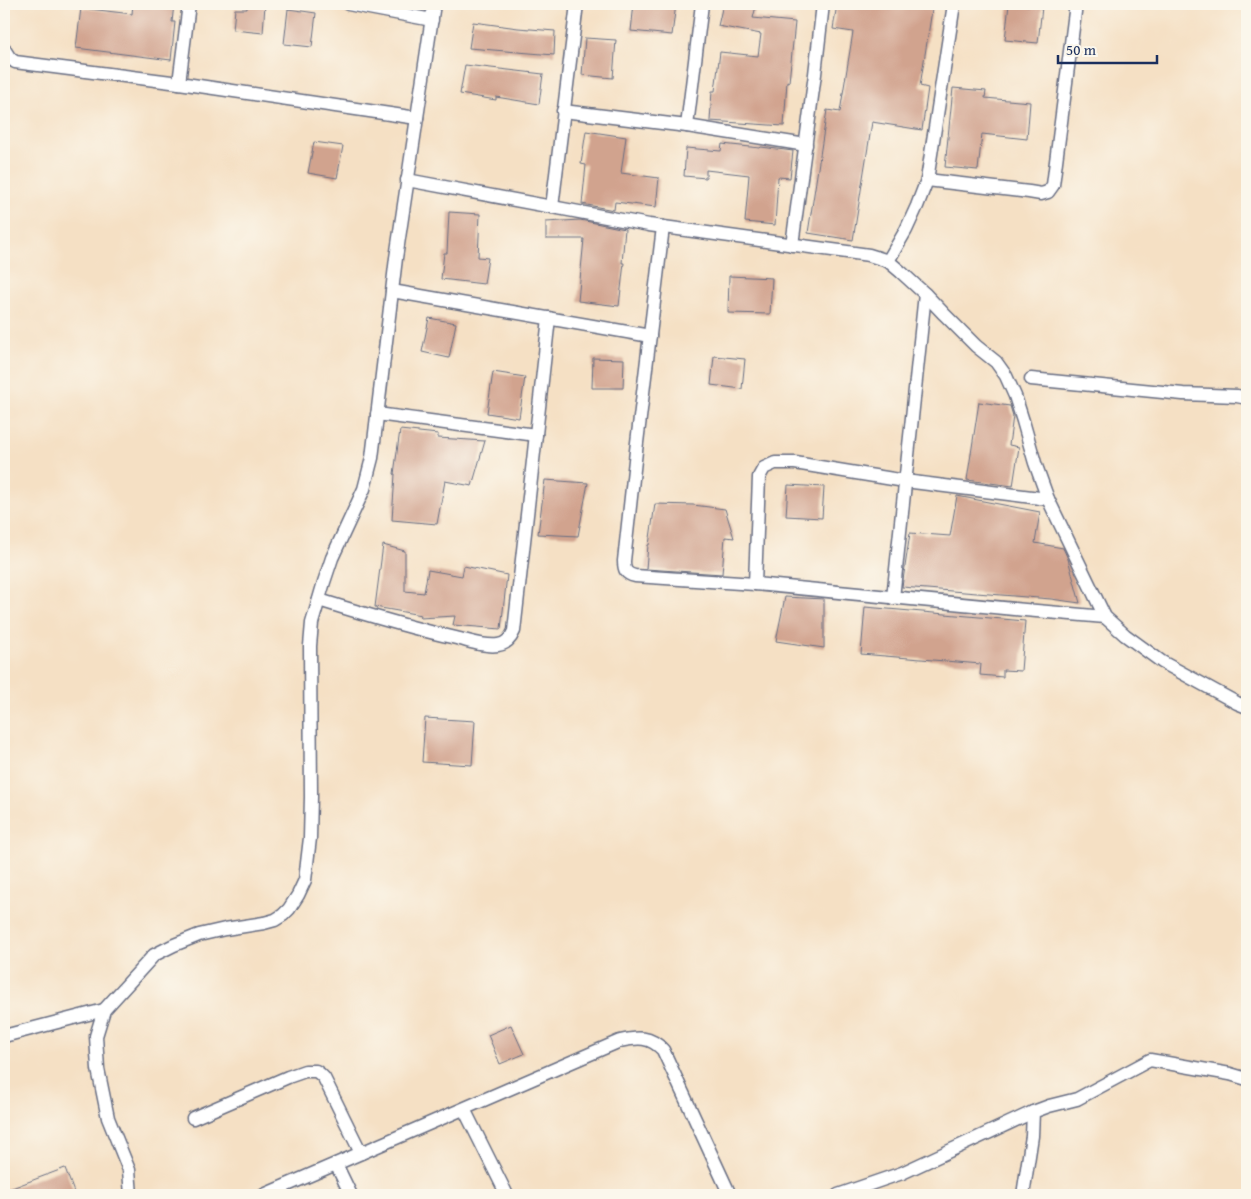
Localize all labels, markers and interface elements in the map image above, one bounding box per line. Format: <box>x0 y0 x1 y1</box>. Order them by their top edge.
scale bar <box>1058 32 1157 64</box>
text: 50 m <box>1066 39 1097 60</box>

